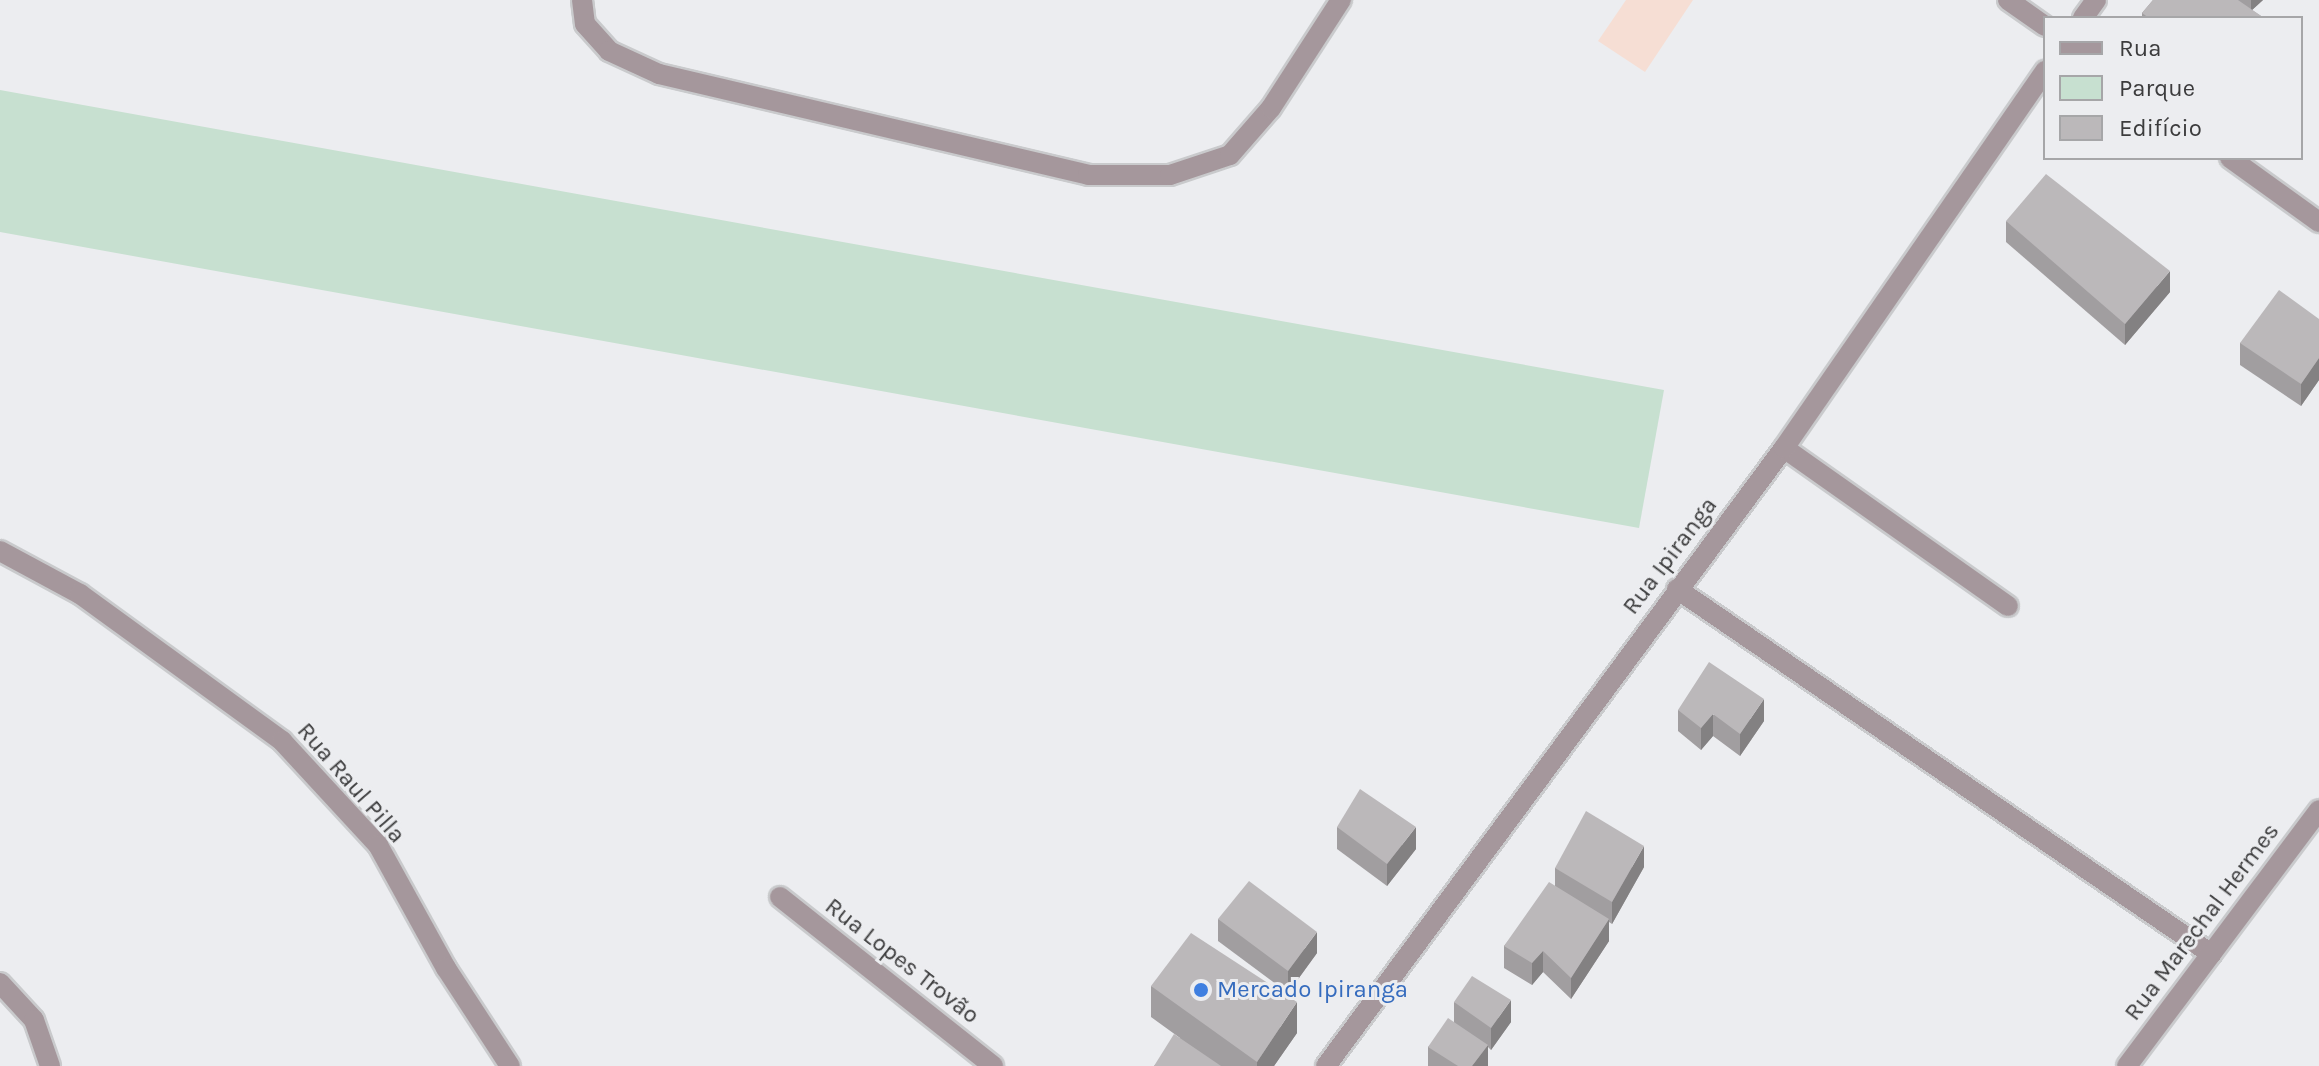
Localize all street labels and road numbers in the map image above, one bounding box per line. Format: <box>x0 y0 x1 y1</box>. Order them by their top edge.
street label: Rua Ipiranga <box>1617 492 1723 620</box>
street label: Rua Raul Pilla <box>291 717 411 849</box>
street label: Rua Marechal Hermes <box>2118 818 2286 1026</box>
street label: Rua Lopes Trovão <box>819 892 985 1030</box>

